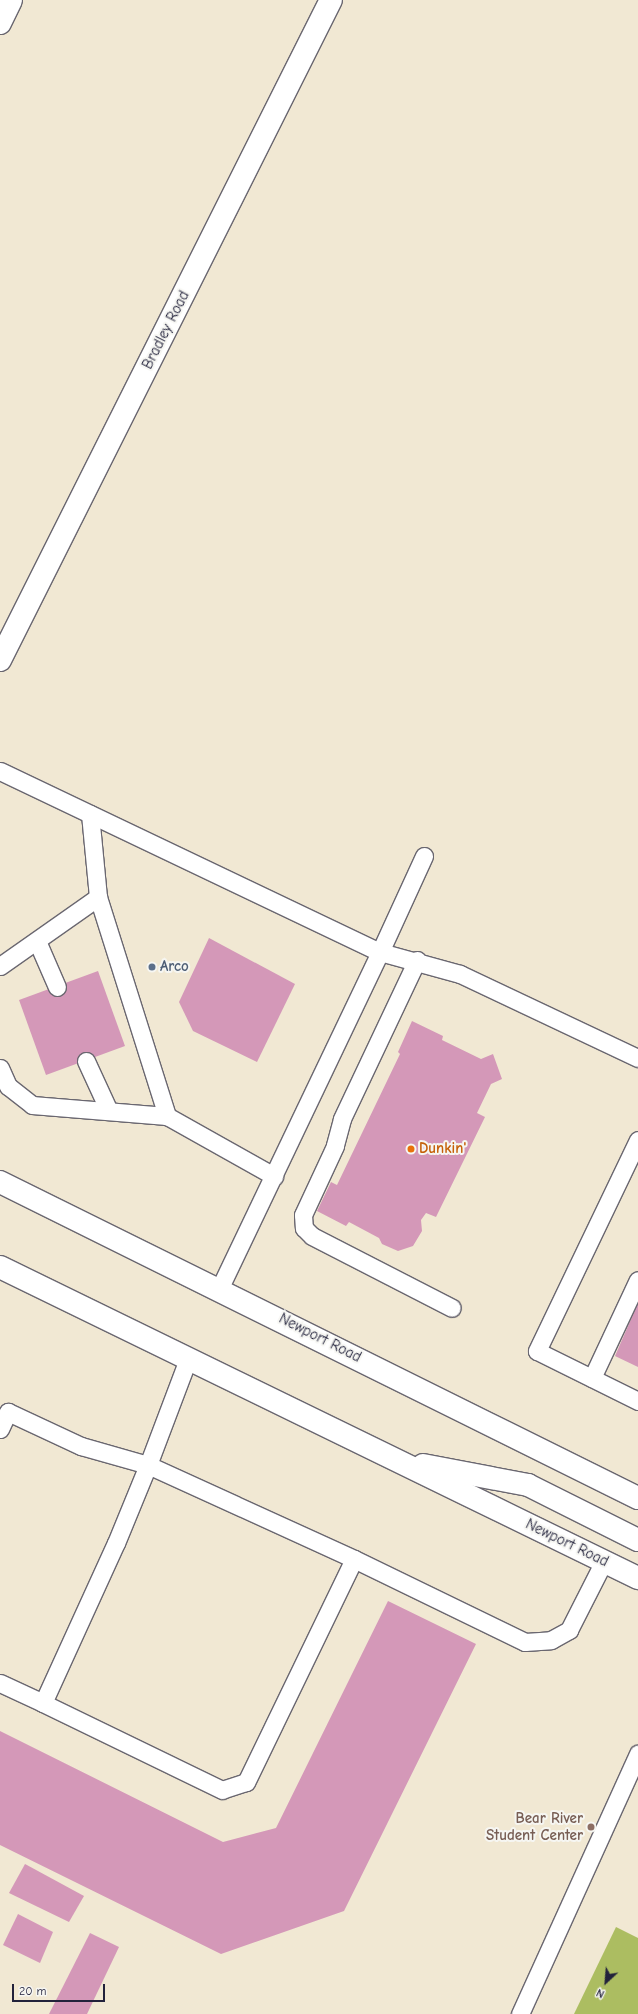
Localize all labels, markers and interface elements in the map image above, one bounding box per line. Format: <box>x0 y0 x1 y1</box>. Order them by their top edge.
street label: Bradley Road <box>139 288 193 372</box>
place label: Arco <box>160 958 189 976</box>
marker: Arco <box>147 962 157 972</box>
place label: Dunkin' <box>419 1140 466 1158</box>
marker: Dunkin' <box>406 1144 416 1154</box>
street label: Newport Road <box>276 1310 364 1366</box>
street label: Newport Road <box>523 1515 611 1571</box>
place label: Bear River Student Center <box>486 1809 583 1844</box>
marker: Bear River Student Center <box>586 1822 596 1832</box>
north arrow <box>586 1962 626 2002</box>
scale bar <box>14 1976 107 2002</box>
text: 20 m <box>19 1984 47 1998</box>
text: N <box>594 1986 607 2001</box>

